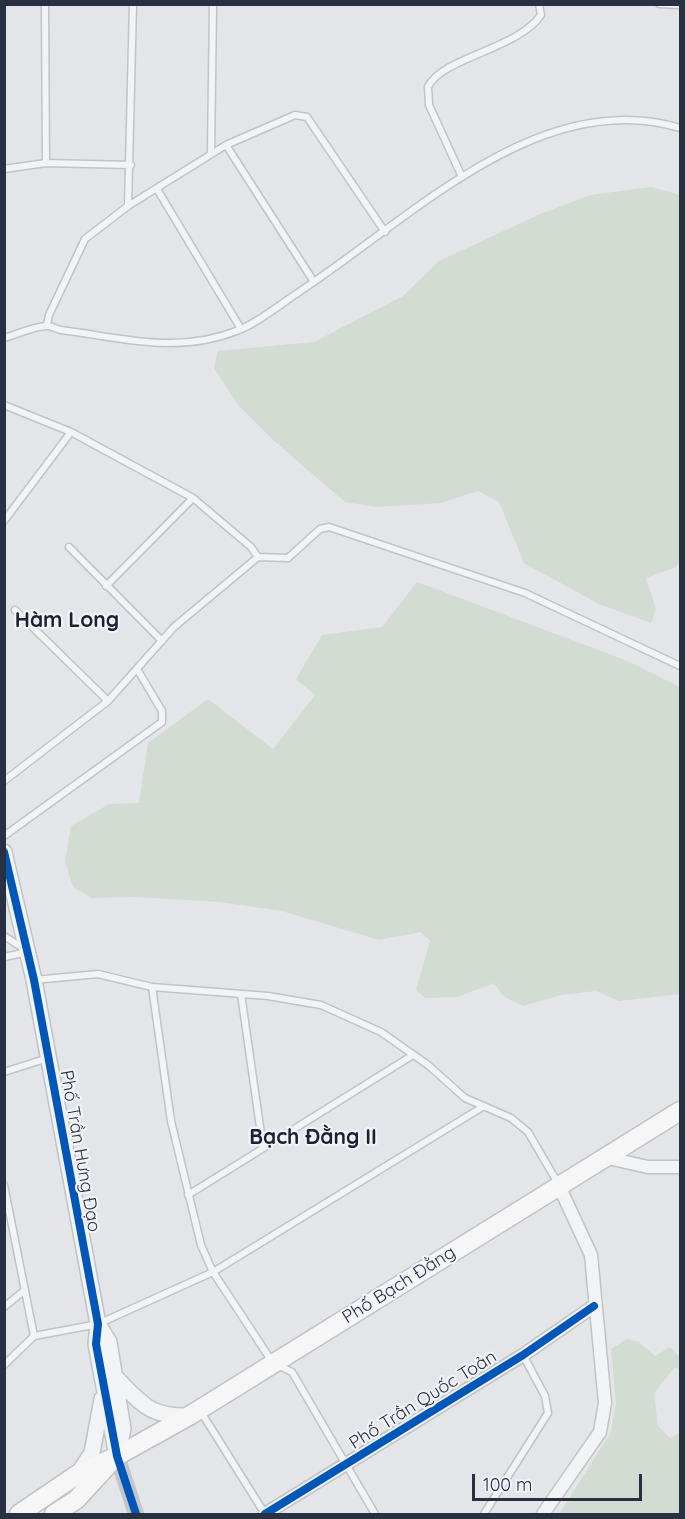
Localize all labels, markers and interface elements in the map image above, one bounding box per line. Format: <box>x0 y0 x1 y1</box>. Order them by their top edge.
district label: Hàm Long <box>15 608 119 634</box>
street label: Phố Trần Hưng Đạo <box>55 1068 105 1234</box>
district label: Bạch Đằng II <box>249 1125 377 1151</box>
street label: Phố Bạch Đằng <box>338 1242 460 1328</box>
street label: Phố Trần Quốc Toản <box>345 1346 501 1454</box>
scale bar <box>475 1462 644 1500</box>
text: 100 m <box>483 1473 532 1496</box>

